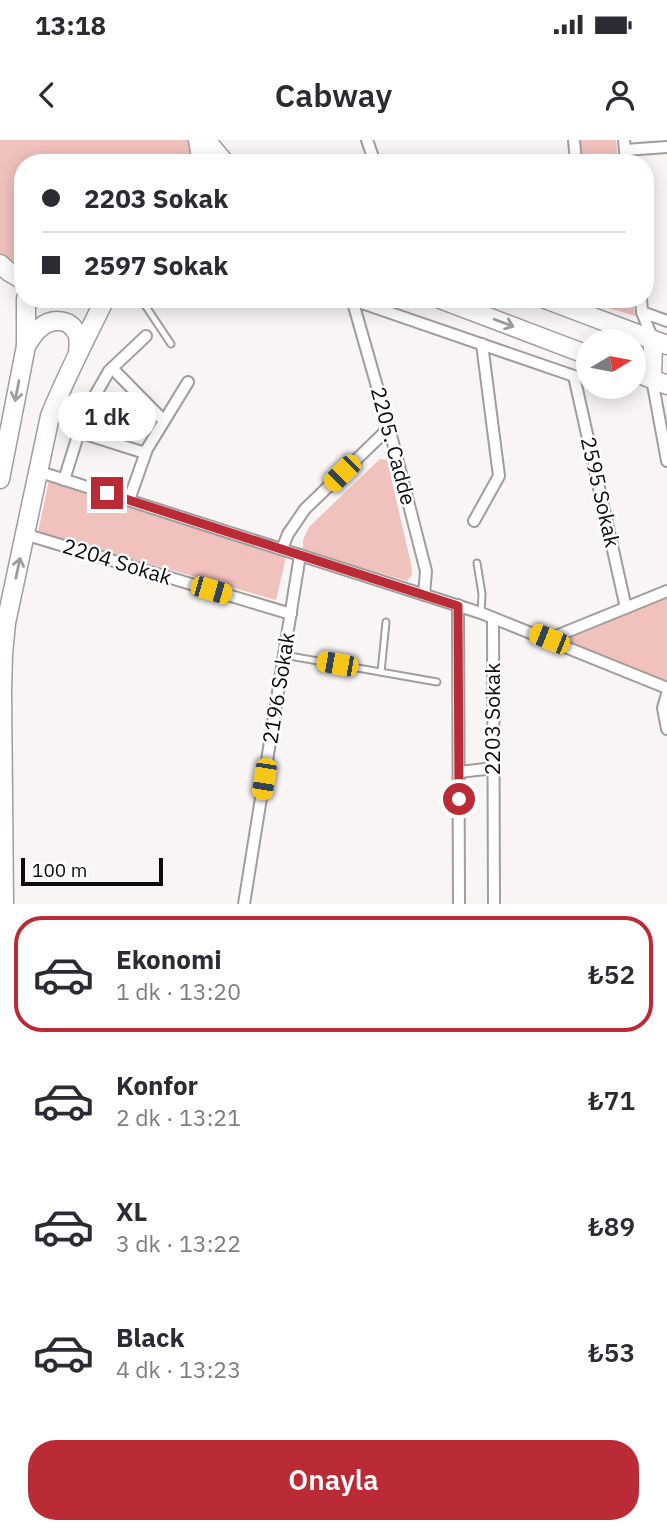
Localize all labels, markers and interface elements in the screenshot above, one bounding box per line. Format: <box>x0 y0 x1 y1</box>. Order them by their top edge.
text: 13:18 <box>35 8 106 42</box>
text: Cabway <box>275 74 392 116</box>
icon: back <box>28 76 66 114</box>
icon: person <box>601 76 639 114</box>
text: 2203 Sokak <box>84 181 228 215</box>
text: 2597 Sokak <box>84 248 228 282</box>
one-way arrow <box>492 318 514 331</box>
north arrow <box>576 329 646 399</box>
map controls <box>576 329 646 399</box>
one-way arrow <box>10 379 24 402</box>
street label: 2205. Cadde <box>365 384 423 508</box>
callout: 1 dk <box>58 392 156 440</box>
text: 1 dk <box>84 401 130 431</box>
street label: 2595 Sokak <box>575 434 627 550</box>
car <box>320 451 365 495</box>
route end <box>91 477 123 509</box>
street label: 2204 Sokak <box>59 531 175 591</box>
one-way arrow <box>11 557 25 580</box>
car <box>188 574 235 606</box>
car <box>526 621 573 657</box>
street label: 2196 Sokak <box>255 630 301 746</box>
car <box>315 650 360 678</box>
street label: 2203 Sokak <box>478 663 506 775</box>
car <box>251 757 278 801</box>
route start <box>443 783 475 815</box>
scale bar <box>21 855 163 887</box>
text: 100 m <box>32 858 87 882</box>
text: Ekonomi <box>116 942 222 976</box>
icon: car <box>32 943 95 1006</box>
text: ₺52 <box>588 957 635 991</box>
text: 1 dk · 13:20 <box>116 976 241 1006</box>
text: Konfor <box>116 1068 198 1102</box>
icon: car <box>32 1069 95 1132</box>
text: ₺71 <box>588 1083 635 1117</box>
text: 2 dk · 13:21 <box>116 1102 241 1132</box>
text: XL <box>116 1194 147 1228</box>
icon: car <box>32 1195 95 1258</box>
text: ₺89 <box>588 1209 635 1243</box>
text: 3 dk · 13:22 <box>116 1228 241 1258</box>
text: Black <box>116 1320 184 1354</box>
icon: car <box>32 1321 95 1384</box>
text: ₺53 <box>588 1335 635 1369</box>
text: 4 dk · 13:23 <box>116 1354 241 1384</box>
button: Onayla <box>28 1440 639 1520</box>

